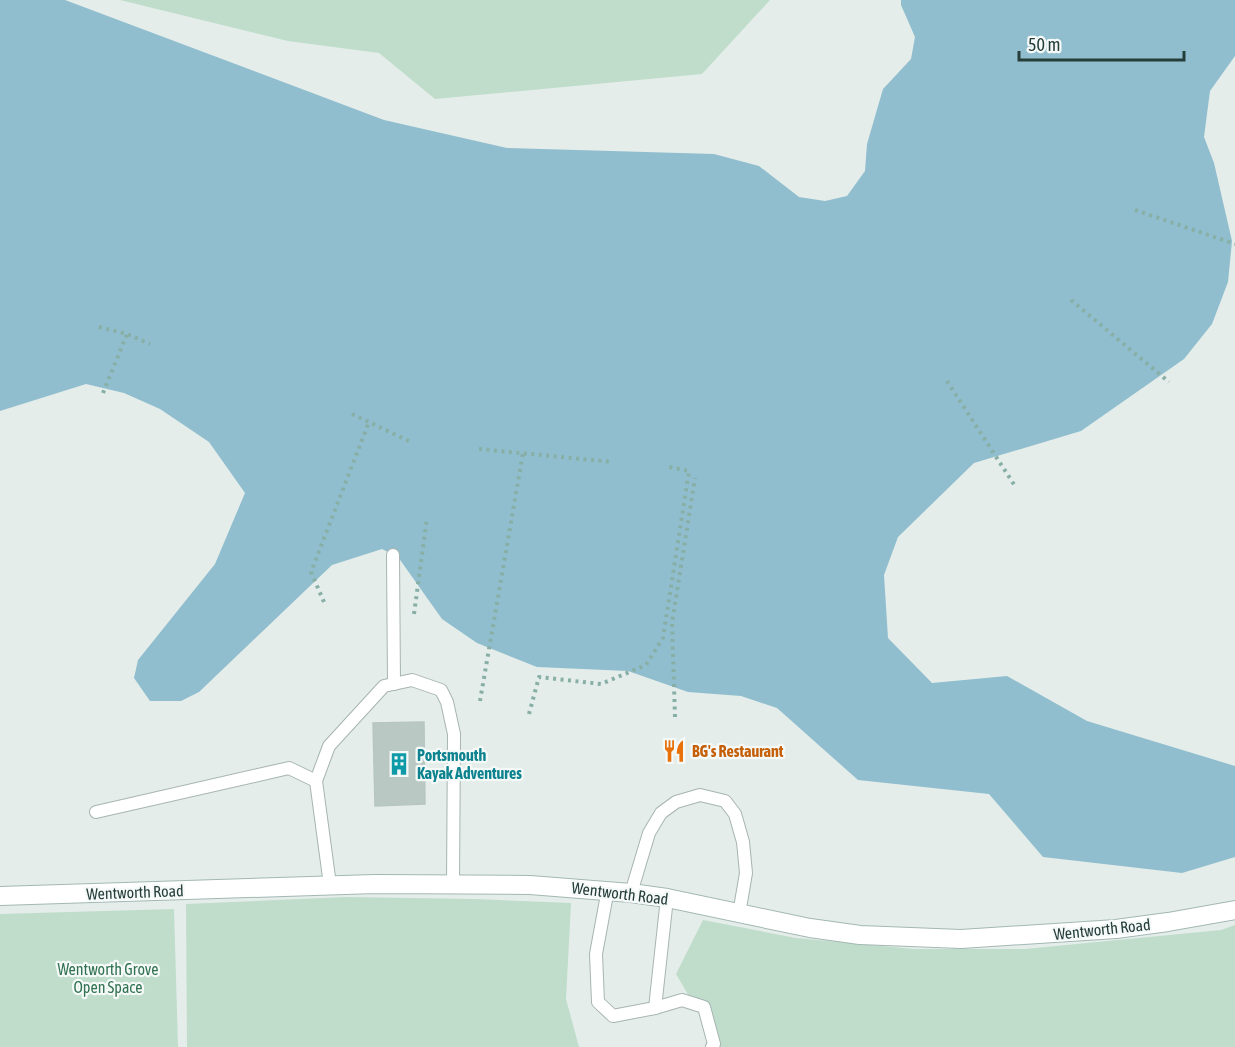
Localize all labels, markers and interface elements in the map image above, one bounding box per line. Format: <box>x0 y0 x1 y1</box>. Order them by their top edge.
scale bar <box>1019 24 1184 62</box>
text: 50 m <box>1028 34 1060 55</box>
restaurant icon: BG's Restaurant <box>661 738 687 764</box>
place label: BG's Restaurant <box>692 742 784 760</box>
place label: Portsmouth Kayak Adventures <box>417 746 522 782</box>
building icon: Portsmouth Kayak Adventures <box>386 751 412 777</box>
street label: Wentworth Road <box>571 878 669 908</box>
street label: Wentworth Road <box>86 881 184 903</box>
street label: Wentworth Road <box>1053 915 1151 943</box>
park label: Wentworth Grove Open Space <box>57 960 159 997</box>

